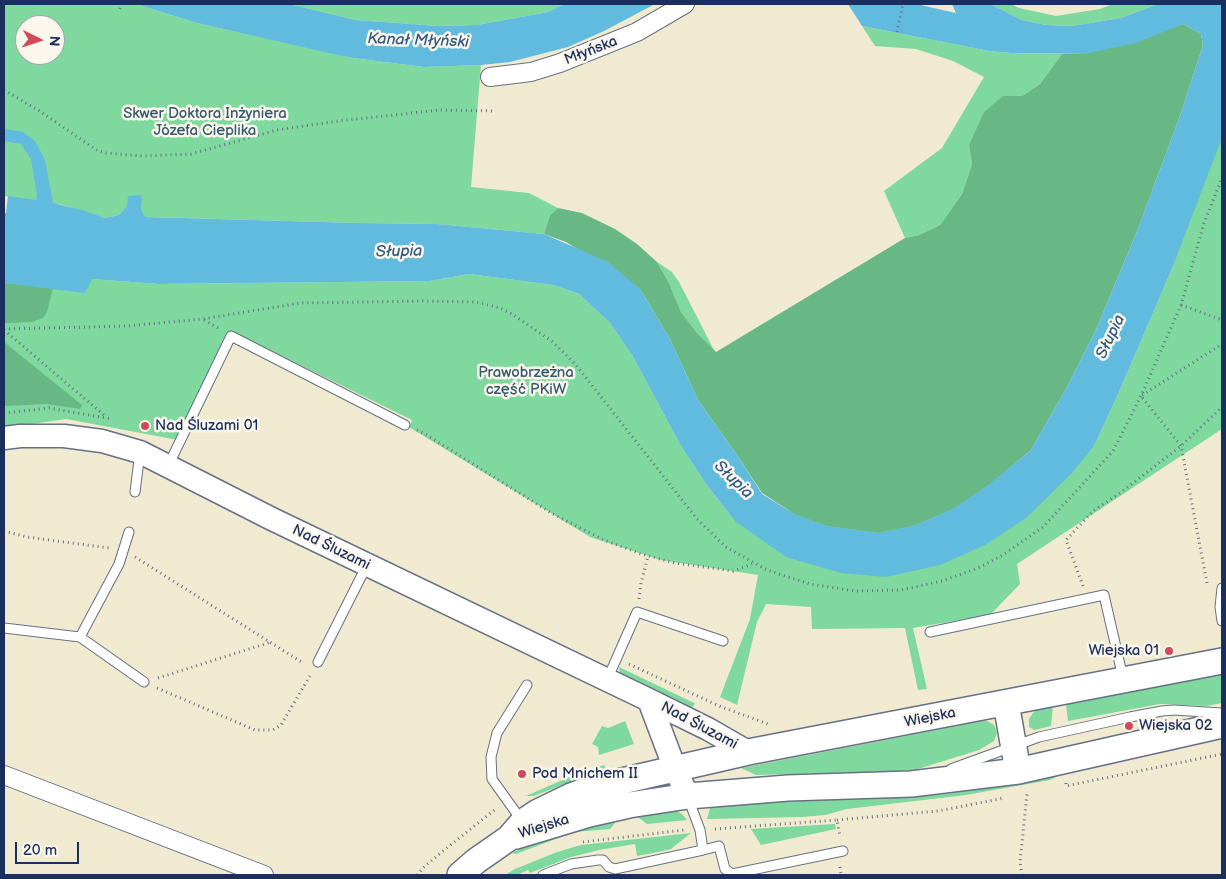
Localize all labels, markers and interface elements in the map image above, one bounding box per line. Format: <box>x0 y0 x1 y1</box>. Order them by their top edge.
north arrow <box>15 15 65 65</box>
water label: Kanał Młyński <box>367 30 469 52</box>
street label: Młyńska <box>562 33 620 69</box>
text: N <box>46 35 63 47</box>
park label: Skwer Doktora Inżyniera Józefa Cieplika <box>123 105 287 140</box>
water label: Słupia <box>376 242 422 262</box>
water label: Słupia <box>1092 312 1130 362</box>
park label: Prawobrzeżna część PKiW <box>478 364 574 399</box>
place label: Nad Śluzami 01 <box>155 417 258 435</box>
marker: Nad Śluzami 01 <box>139 420 151 432</box>
water label: Słupia <box>710 457 756 503</box>
street label: Nad Śluzami <box>289 521 373 575</box>
place label: Wiejska 01 <box>1088 642 1159 660</box>
marker: Wiejska 01 <box>1163 645 1175 657</box>
street label: Nad Śluzami <box>657 698 741 754</box>
street label: Wiejska <box>903 704 957 732</box>
place label: Wiejska 02 <box>1139 717 1213 735</box>
marker: Wiejska 02 <box>1123 720 1135 732</box>
place label: Pod Mnichem II <box>532 765 638 783</box>
marker: Pod Mnichem II <box>516 768 528 780</box>
street label: Wiejska <box>517 811 571 843</box>
scale bar <box>18 832 81 864</box>
text: 20 m <box>23 841 57 860</box>

